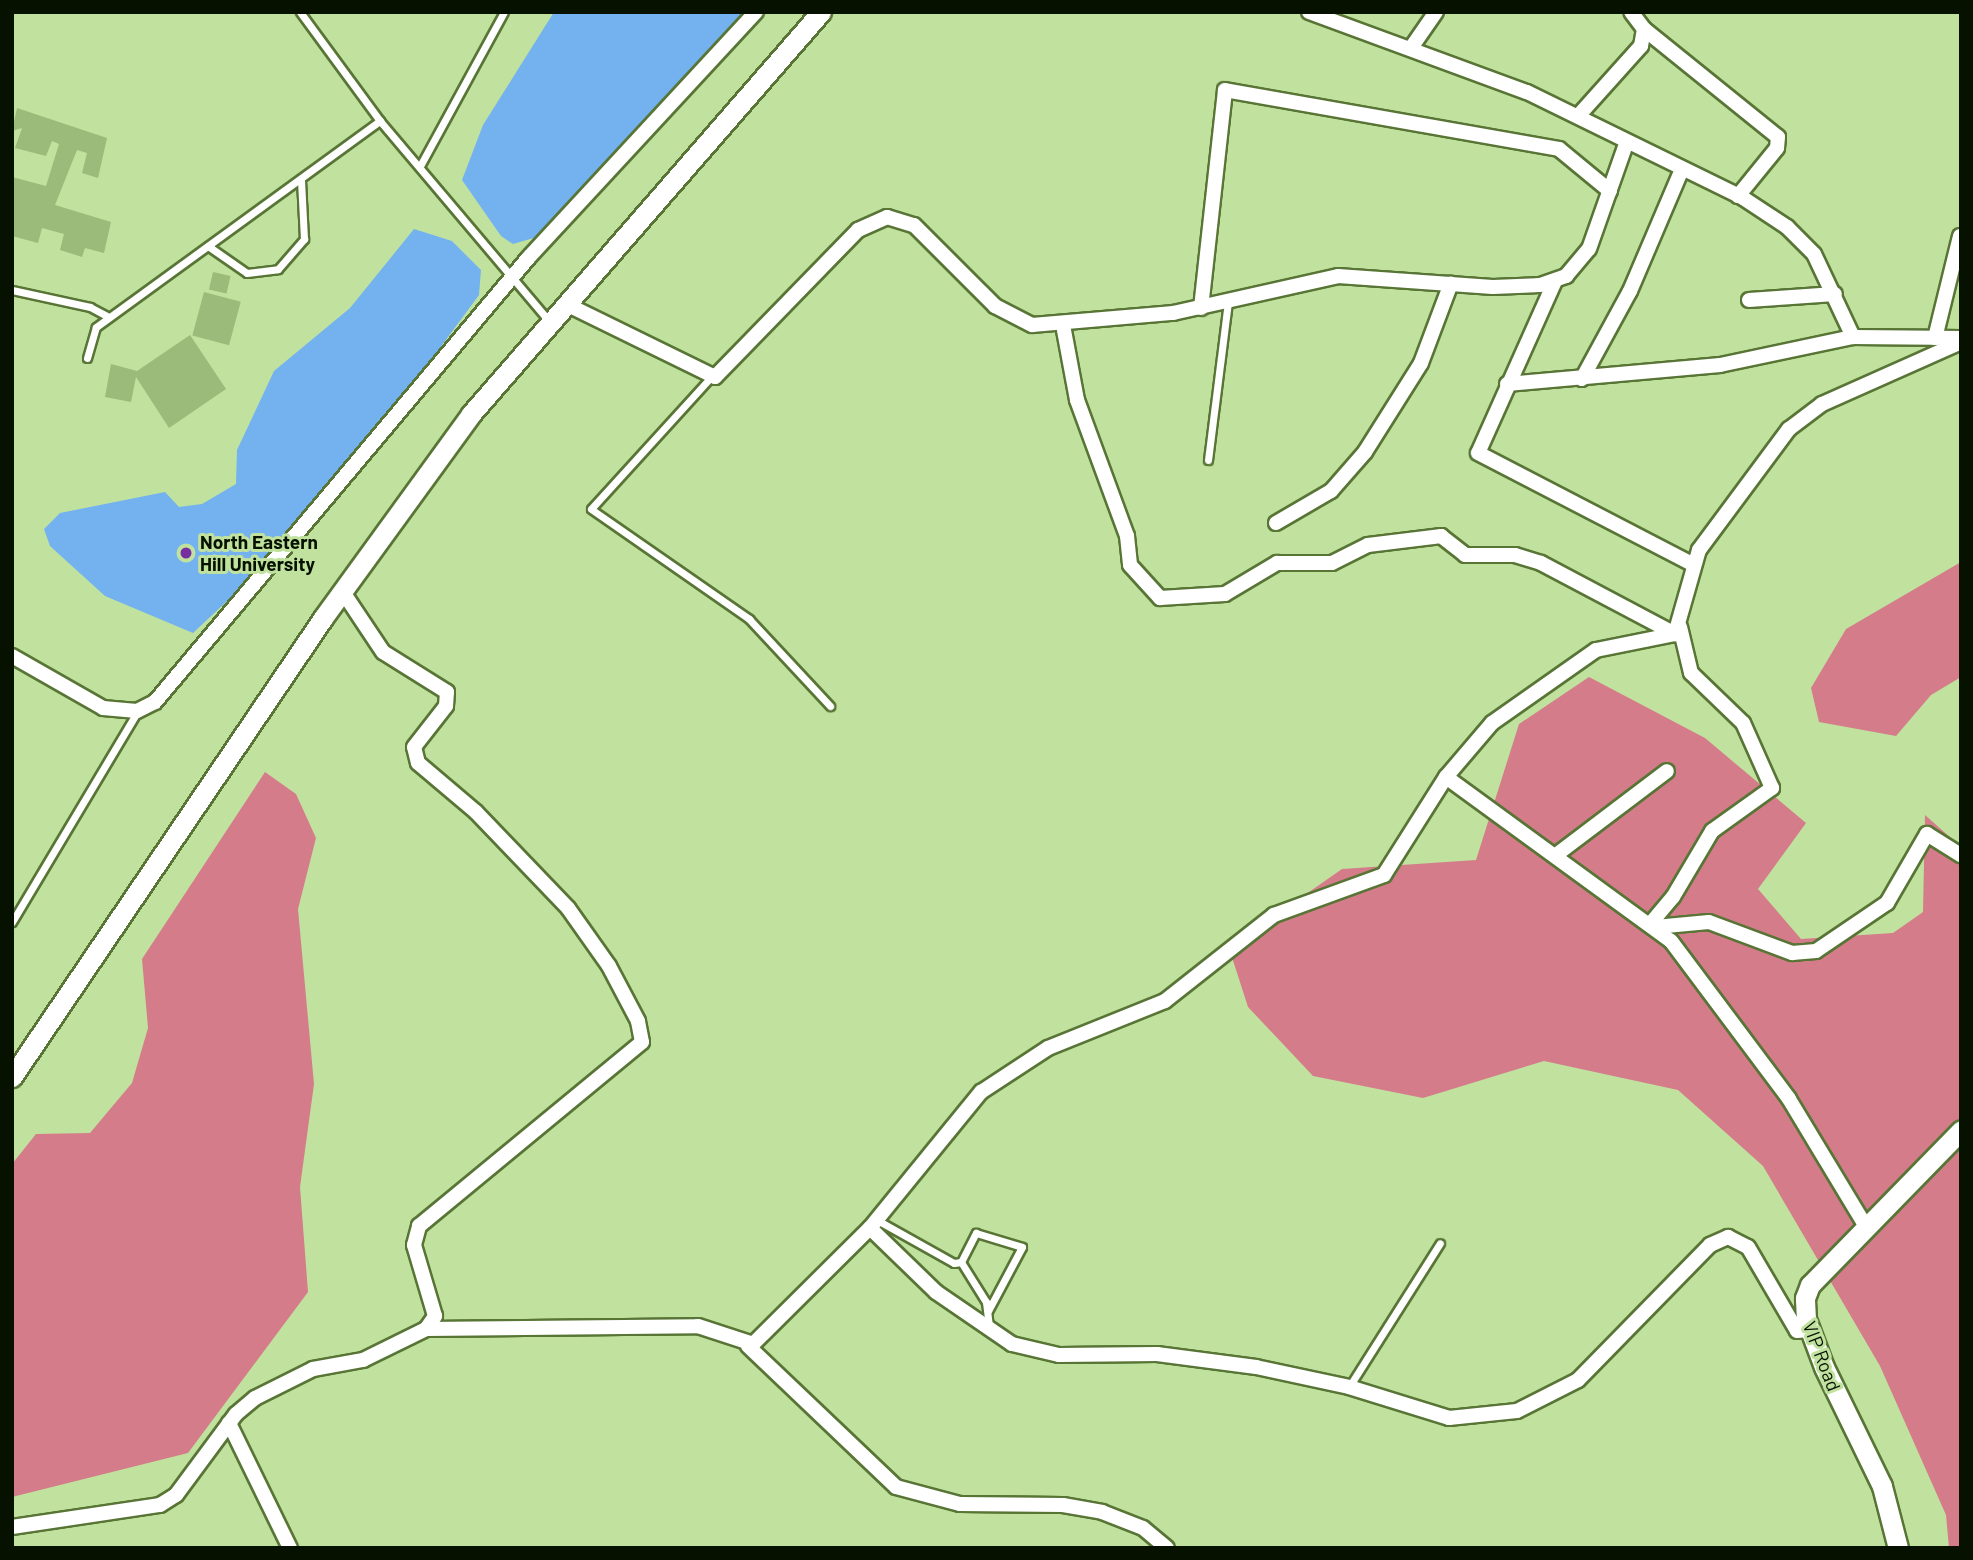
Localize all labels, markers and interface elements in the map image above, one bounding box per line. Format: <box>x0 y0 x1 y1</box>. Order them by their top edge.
place label: North Eastern Hill University <box>200 531 318 575</box>
marker: North Eastern Hill University <box>178 545 194 561</box>
street label: VIP Road <box>1798 1318 1846 1394</box>

